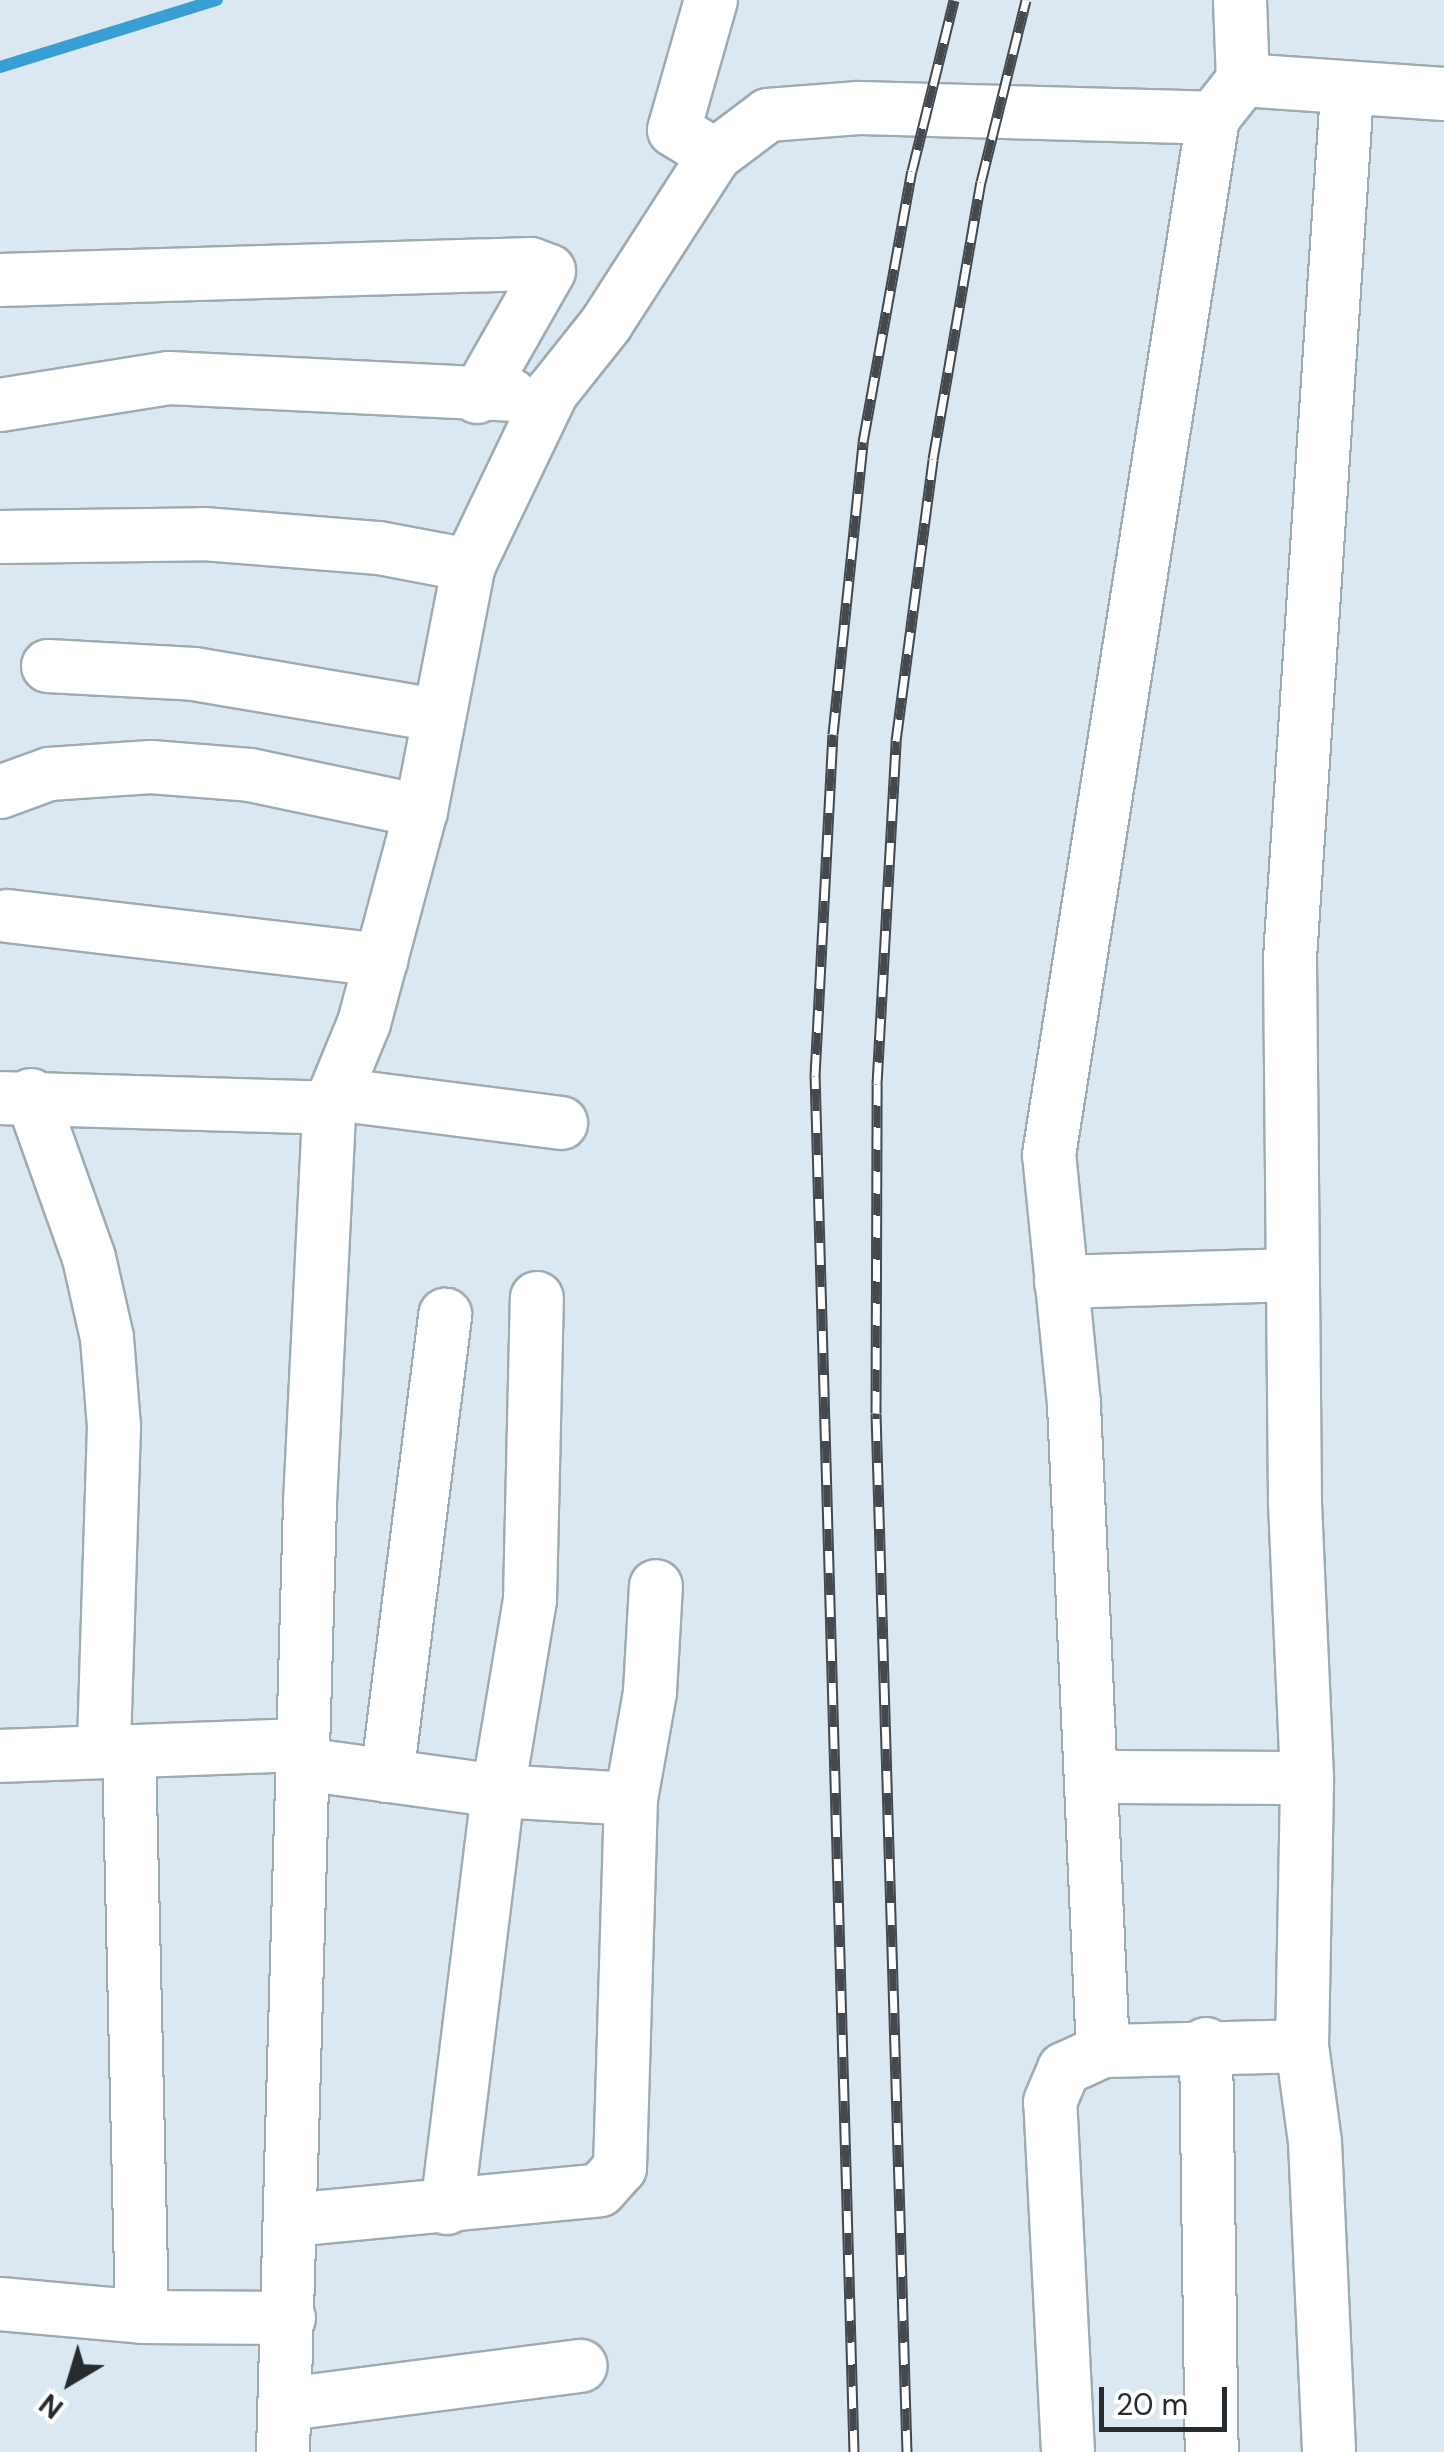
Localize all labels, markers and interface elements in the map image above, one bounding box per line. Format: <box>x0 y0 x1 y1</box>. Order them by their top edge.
north arrow <box>20 2332 120 2432</box>
scale bar <box>1104 2367 1232 2429</box>
text: N <box>32 2385 71 2427</box>
text: 20 m <box>1116 2385 1188 2424</box>

